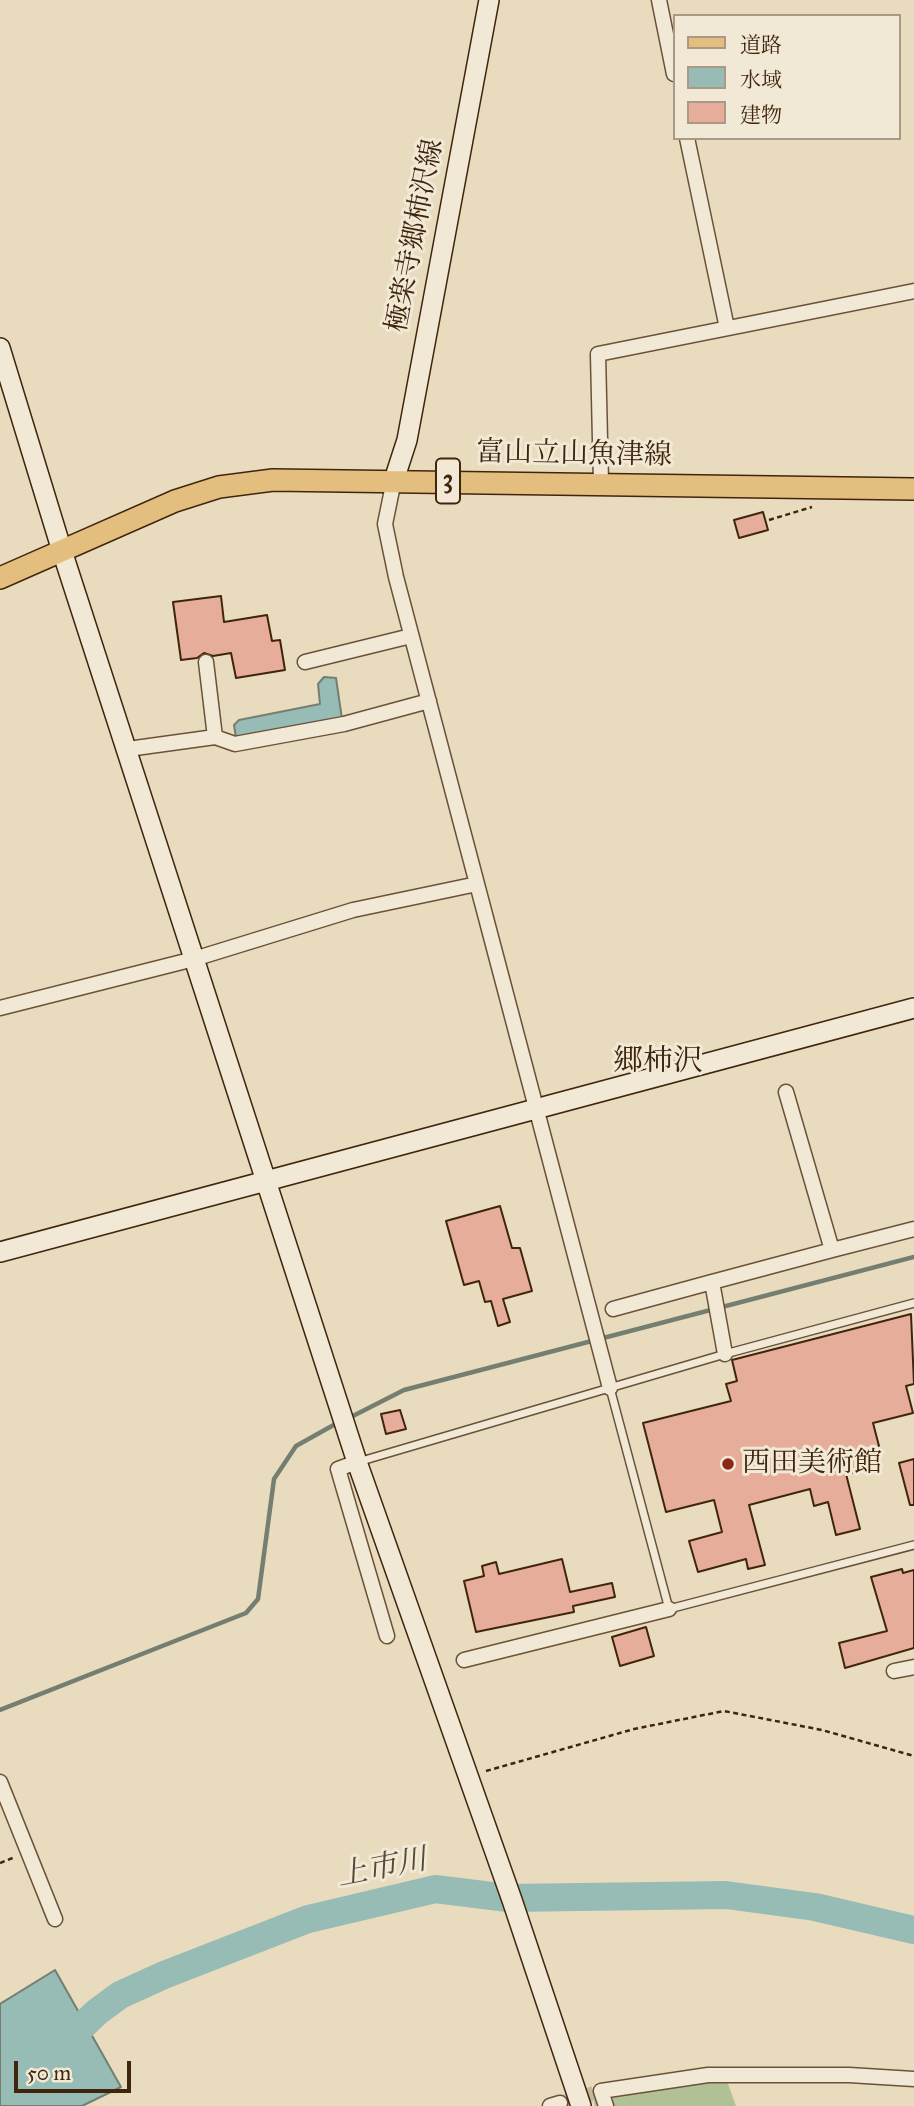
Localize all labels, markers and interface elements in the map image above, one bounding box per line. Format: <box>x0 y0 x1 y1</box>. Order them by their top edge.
legend <box>673 14 900 140</box>
text: 道路 <box>740 32 782 58</box>
text: 水域 <box>740 67 782 93</box>
text: 建物 <box>740 102 782 128</box>
street label: 極楽寺郷柿沢線 <box>381 137 451 335</box>
street label: 富山立山魚津線 <box>476 436 672 474</box>
road number: 3 <box>436 458 460 503</box>
district label: 郷柿沢 <box>613 1045 703 1081</box>
place label: 西田美術館 <box>742 1447 882 1481</box>
marker: 西田美術館 <box>720 1456 736 1472</box>
water label: 上市川 <box>334 1843 430 1895</box>
scale bar <box>18 2046 135 2090</box>
text: 50 m <box>27 2060 71 2086</box>

